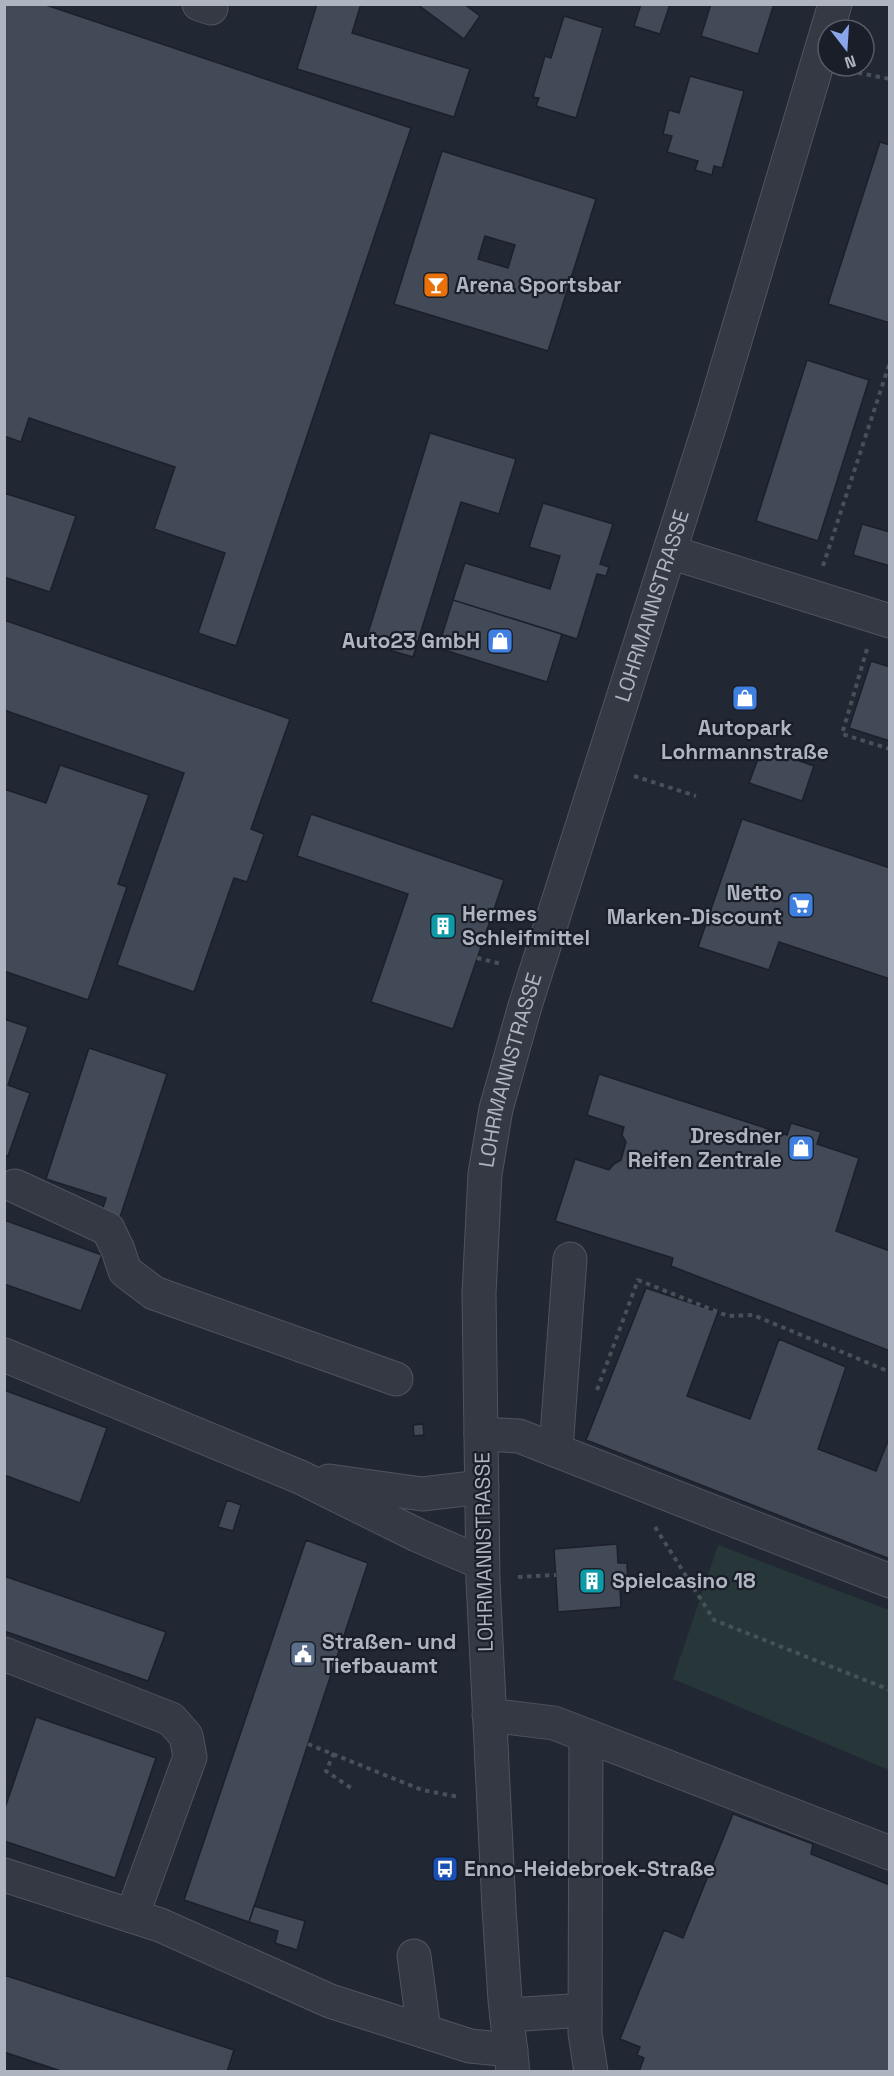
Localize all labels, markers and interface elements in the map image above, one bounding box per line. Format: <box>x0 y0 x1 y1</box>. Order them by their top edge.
north arrow <box>816 18 876 78</box>
text: N <box>842 50 858 73</box>
bar icon: Arena Sportsbar <box>421 270 451 300</box>
place label: Arena Sportsbar <box>456 271 622 298</box>
street label: LOHRMANNSTRASSE <box>609 506 695 705</box>
shop icon: Auto23 GmbH <box>485 626 515 656</box>
place label: Auto23 GmbH <box>342 627 480 654</box>
shop icon: Autopark Lohrmannstraße <box>730 683 760 713</box>
place label: Autopark Lohrmannstraße <box>661 714 829 765</box>
place label: Netto Marken-Discount <box>607 879 782 930</box>
supermarket icon: Netto Marken-Discount <box>786 890 816 920</box>
place label: Hermes Schleifmittel <box>462 900 590 951</box>
building icon: Hermes Schleifmittel <box>428 911 458 941</box>
street label: LOHRMANNSTRASSE <box>472 969 548 1170</box>
place label: Dresdner Reifen Zentrale <box>628 1122 782 1173</box>
shop icon: Dresdner Reifen Zentrale <box>786 1133 816 1163</box>
street label: LOHRMANNSTRASSE <box>468 1452 499 1652</box>
building icon: Spielcasino 18 <box>577 1566 607 1596</box>
place label: Spielcasino 18 <box>612 1567 756 1594</box>
place label: Straßen- und Tiefbauamt <box>322 1628 456 1679</box>
public building icon: Straßen- und Tiefbauamt <box>288 1639 318 1669</box>
bus stop icon: Enno-Heidebroek-Straße <box>430 1854 460 1884</box>
place label: Enno-Heidebroek-Straße <box>464 1855 715 1882</box>

